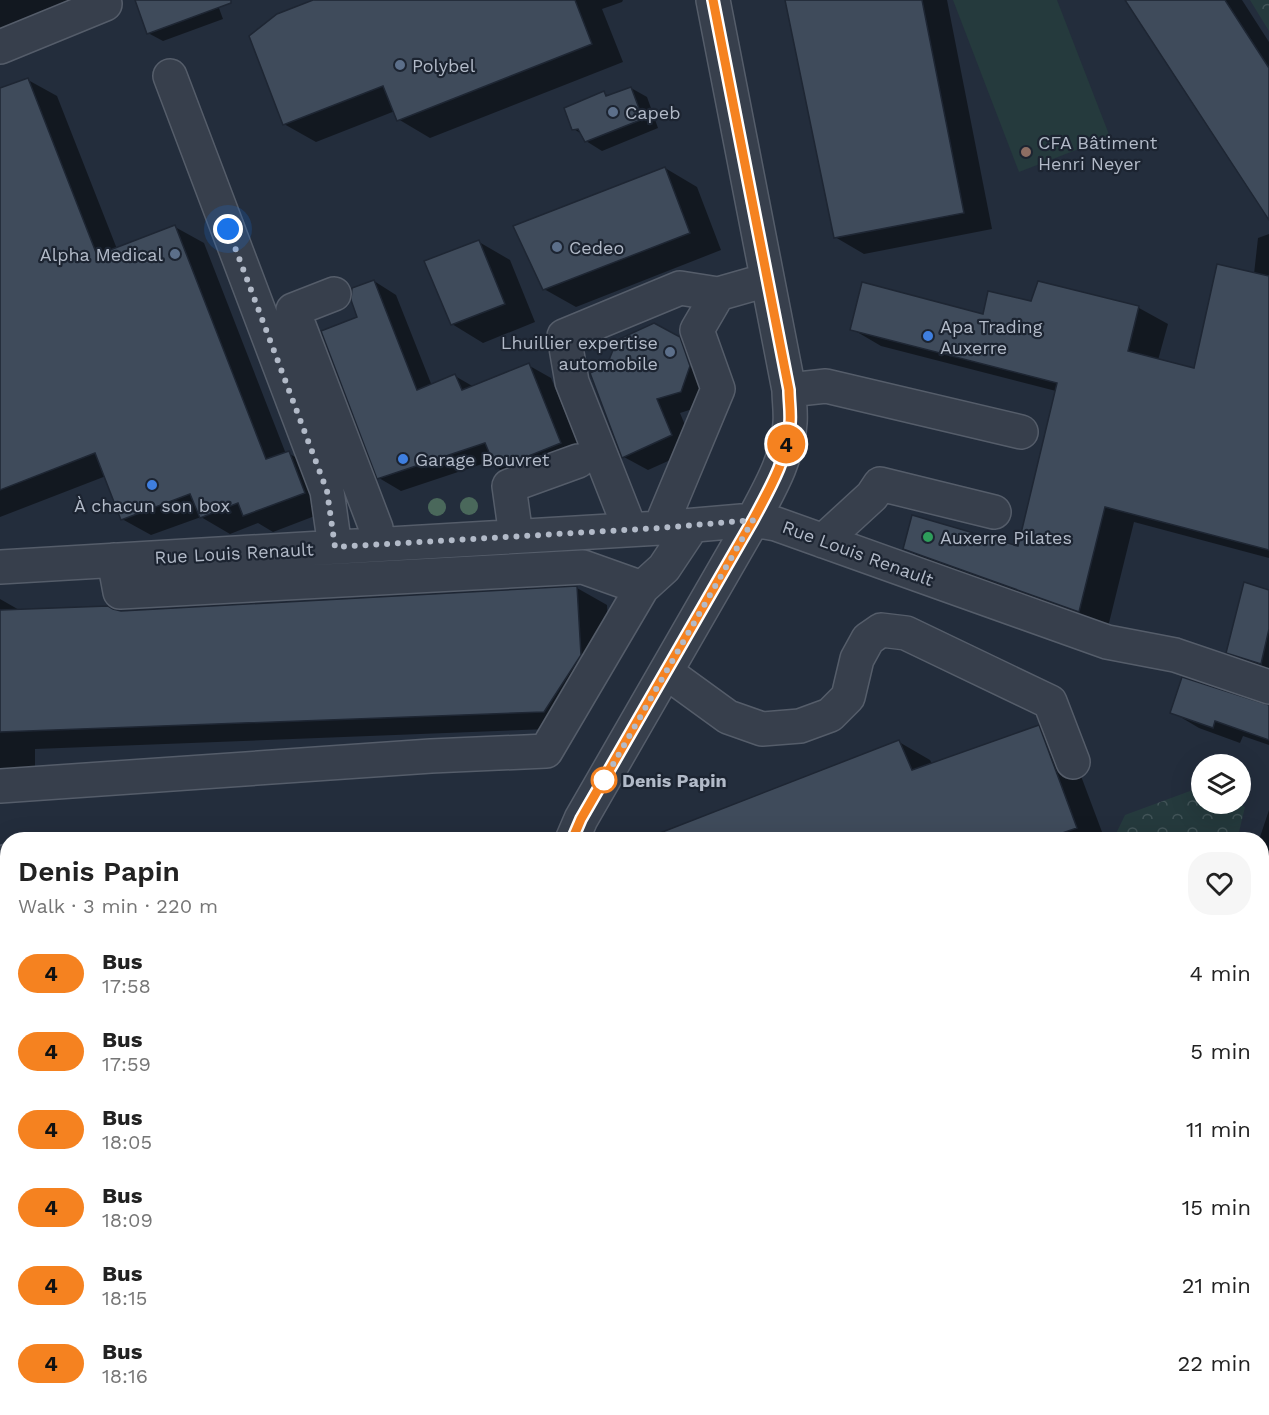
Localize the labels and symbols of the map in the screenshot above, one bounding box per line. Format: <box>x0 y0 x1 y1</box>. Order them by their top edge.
place label: Polybel <box>412 55 476 76</box>
marker: Polybel <box>393 58 407 72</box>
place label: Capeb <box>625 102 681 123</box>
marker: Capeb <box>606 105 620 119</box>
place label: CFA Bâtiment Henri Neyer <box>1038 132 1158 174</box>
marker: CFA Bâtiment Henri Neyer <box>1019 145 1033 159</box>
your location <box>213 214 243 244</box>
place label: Cedeo <box>569 237 624 258</box>
marker: Cedeo <box>550 240 564 254</box>
place label: Alpha Medical <box>40 244 163 265</box>
marker: Alpha Medical <box>168 247 182 261</box>
place label: Apa Trading Auxerre <box>940 316 1043 358</box>
marker: Apa Trading Auxerre <box>921 329 935 343</box>
place label: Lhuillier expertise automobile <box>501 332 658 374</box>
marker: Lhuillier expertise automobile <box>663 345 677 359</box>
line badge: 4 <box>766 424 806 464</box>
place label: Garage Bouvret <box>415 449 550 470</box>
marker: Garage Bouvret <box>396 452 410 466</box>
marker: À chacun son box <box>145 478 159 492</box>
place label: À chacun son box <box>74 495 230 516</box>
street label: Rue Louis Renault <box>780 516 937 590</box>
place label: Auxerre Pilates <box>940 527 1072 548</box>
marker: Auxerre Pilates <box>921 530 935 544</box>
street label: Rue Louis Renault <box>154 538 315 568</box>
marker: Denis Papin <box>591 767 617 793</box>
place label: Denis Papin <box>622 770 727 791</box>

